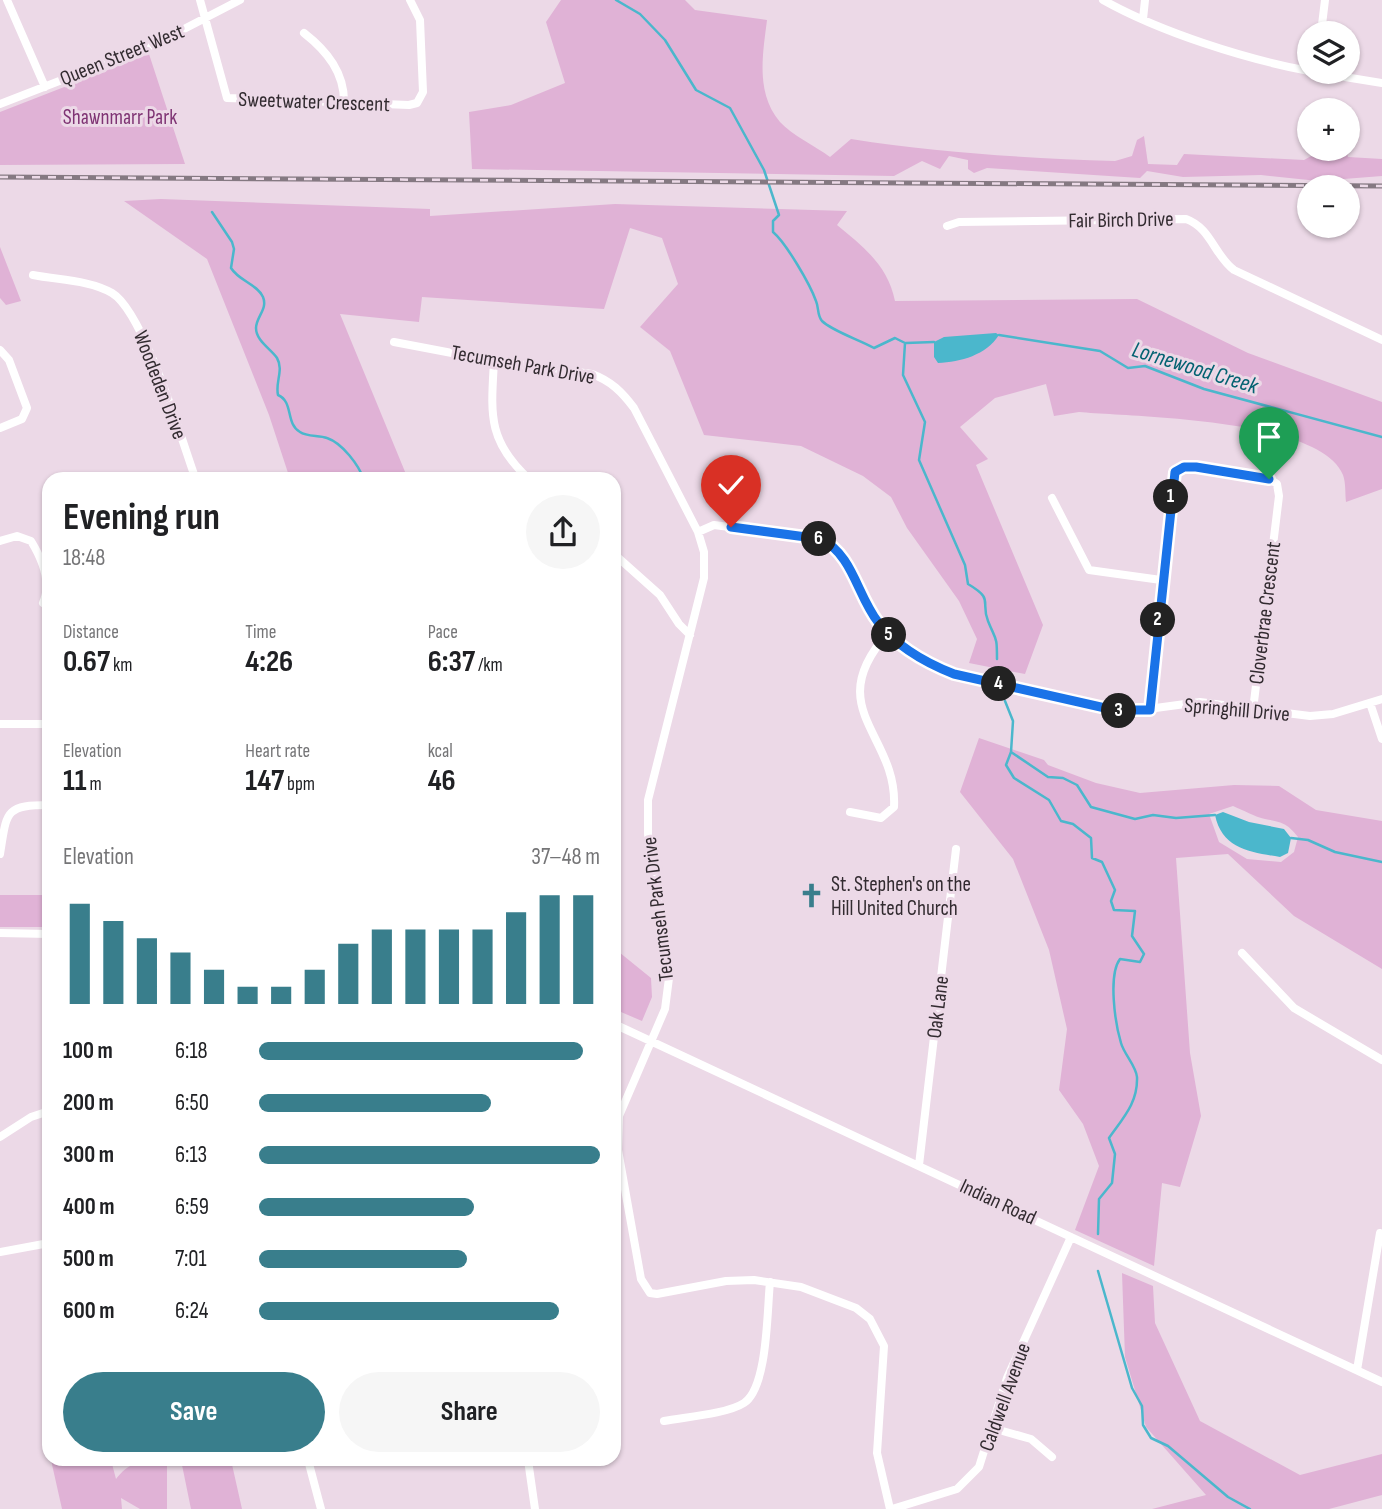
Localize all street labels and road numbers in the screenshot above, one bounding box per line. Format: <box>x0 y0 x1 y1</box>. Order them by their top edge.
street label: Queen Street West <box>56 19 188 91</box>
street label: Sweetwater Crescent <box>238 87 390 117</box>
street label: Fair Birch Drive <box>1068 207 1174 233</box>
street label: Woodeden Drive <box>128 327 192 443</box>
street label: Tecumseh Park Drive <box>449 340 597 390</box>
street label: Cloverbrae Crescent <box>1244 540 1286 686</box>
street label: Springhill Drive <box>1183 693 1291 727</box>
street label: Tecumseh Park Drive <box>637 835 679 983</box>
street label: Oak Lane <box>922 974 954 1040</box>
street label: Indian Road <box>956 1173 1040 1231</box>
street label: Caldwell Avenue <box>974 1340 1036 1454</box>

